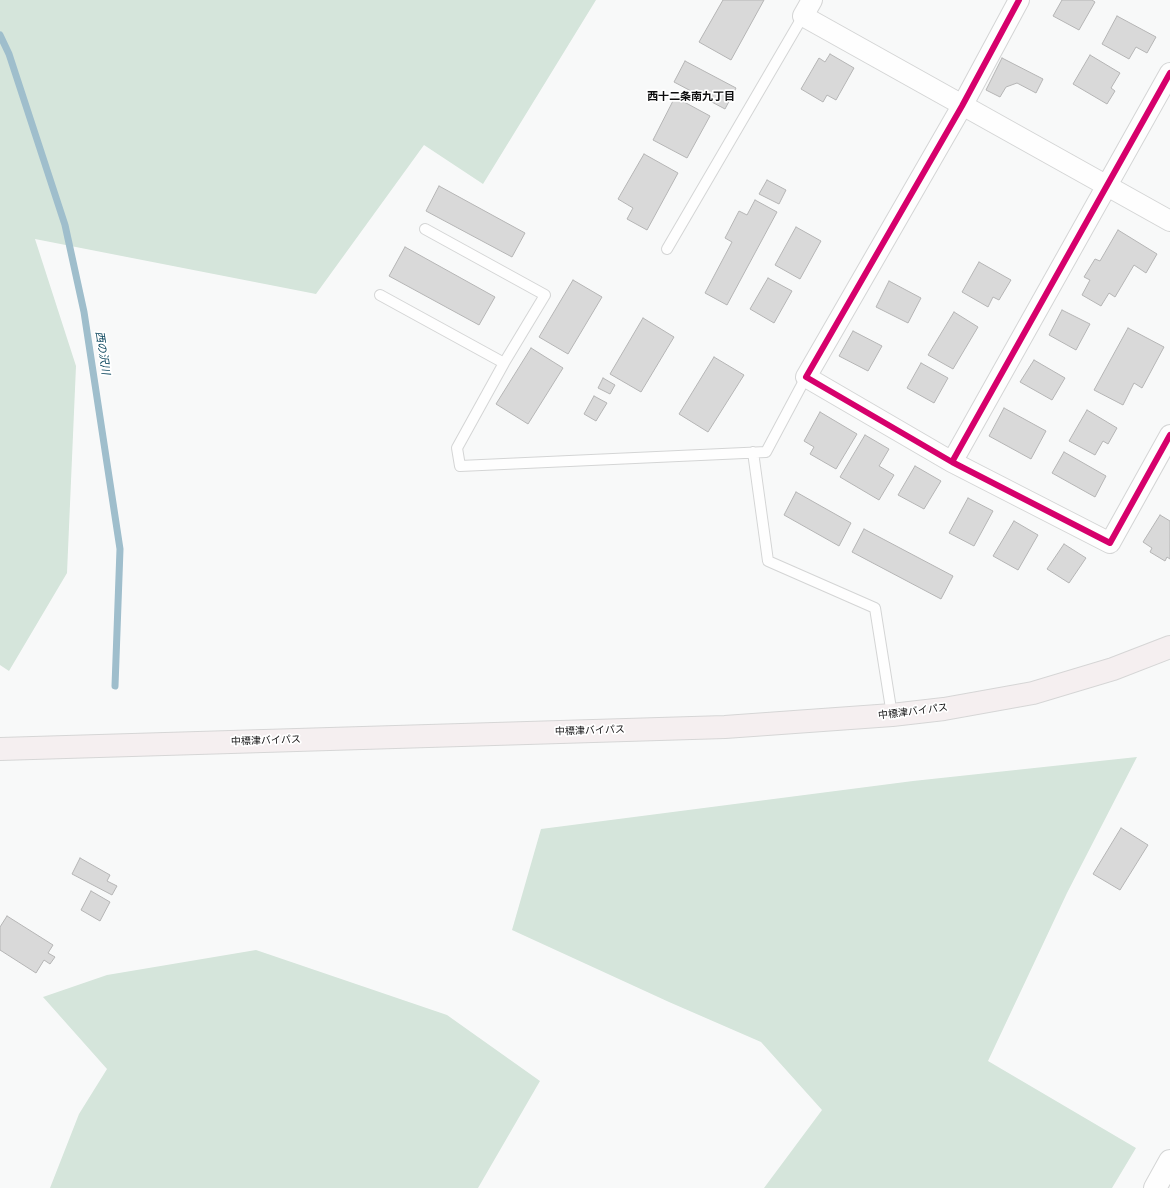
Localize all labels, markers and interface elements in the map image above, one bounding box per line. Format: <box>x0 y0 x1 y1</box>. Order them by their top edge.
district label: 西十二条南九丁目 <box>647 90 735 104</box>
water label: 西の沢川 <box>92 330 112 376</box>
street label: 中標津バイパス <box>878 702 948 722</box>
street label: 中標津バイパス <box>555 724 625 738</box>
street label: 中標津バイパス <box>231 734 301 748</box>

